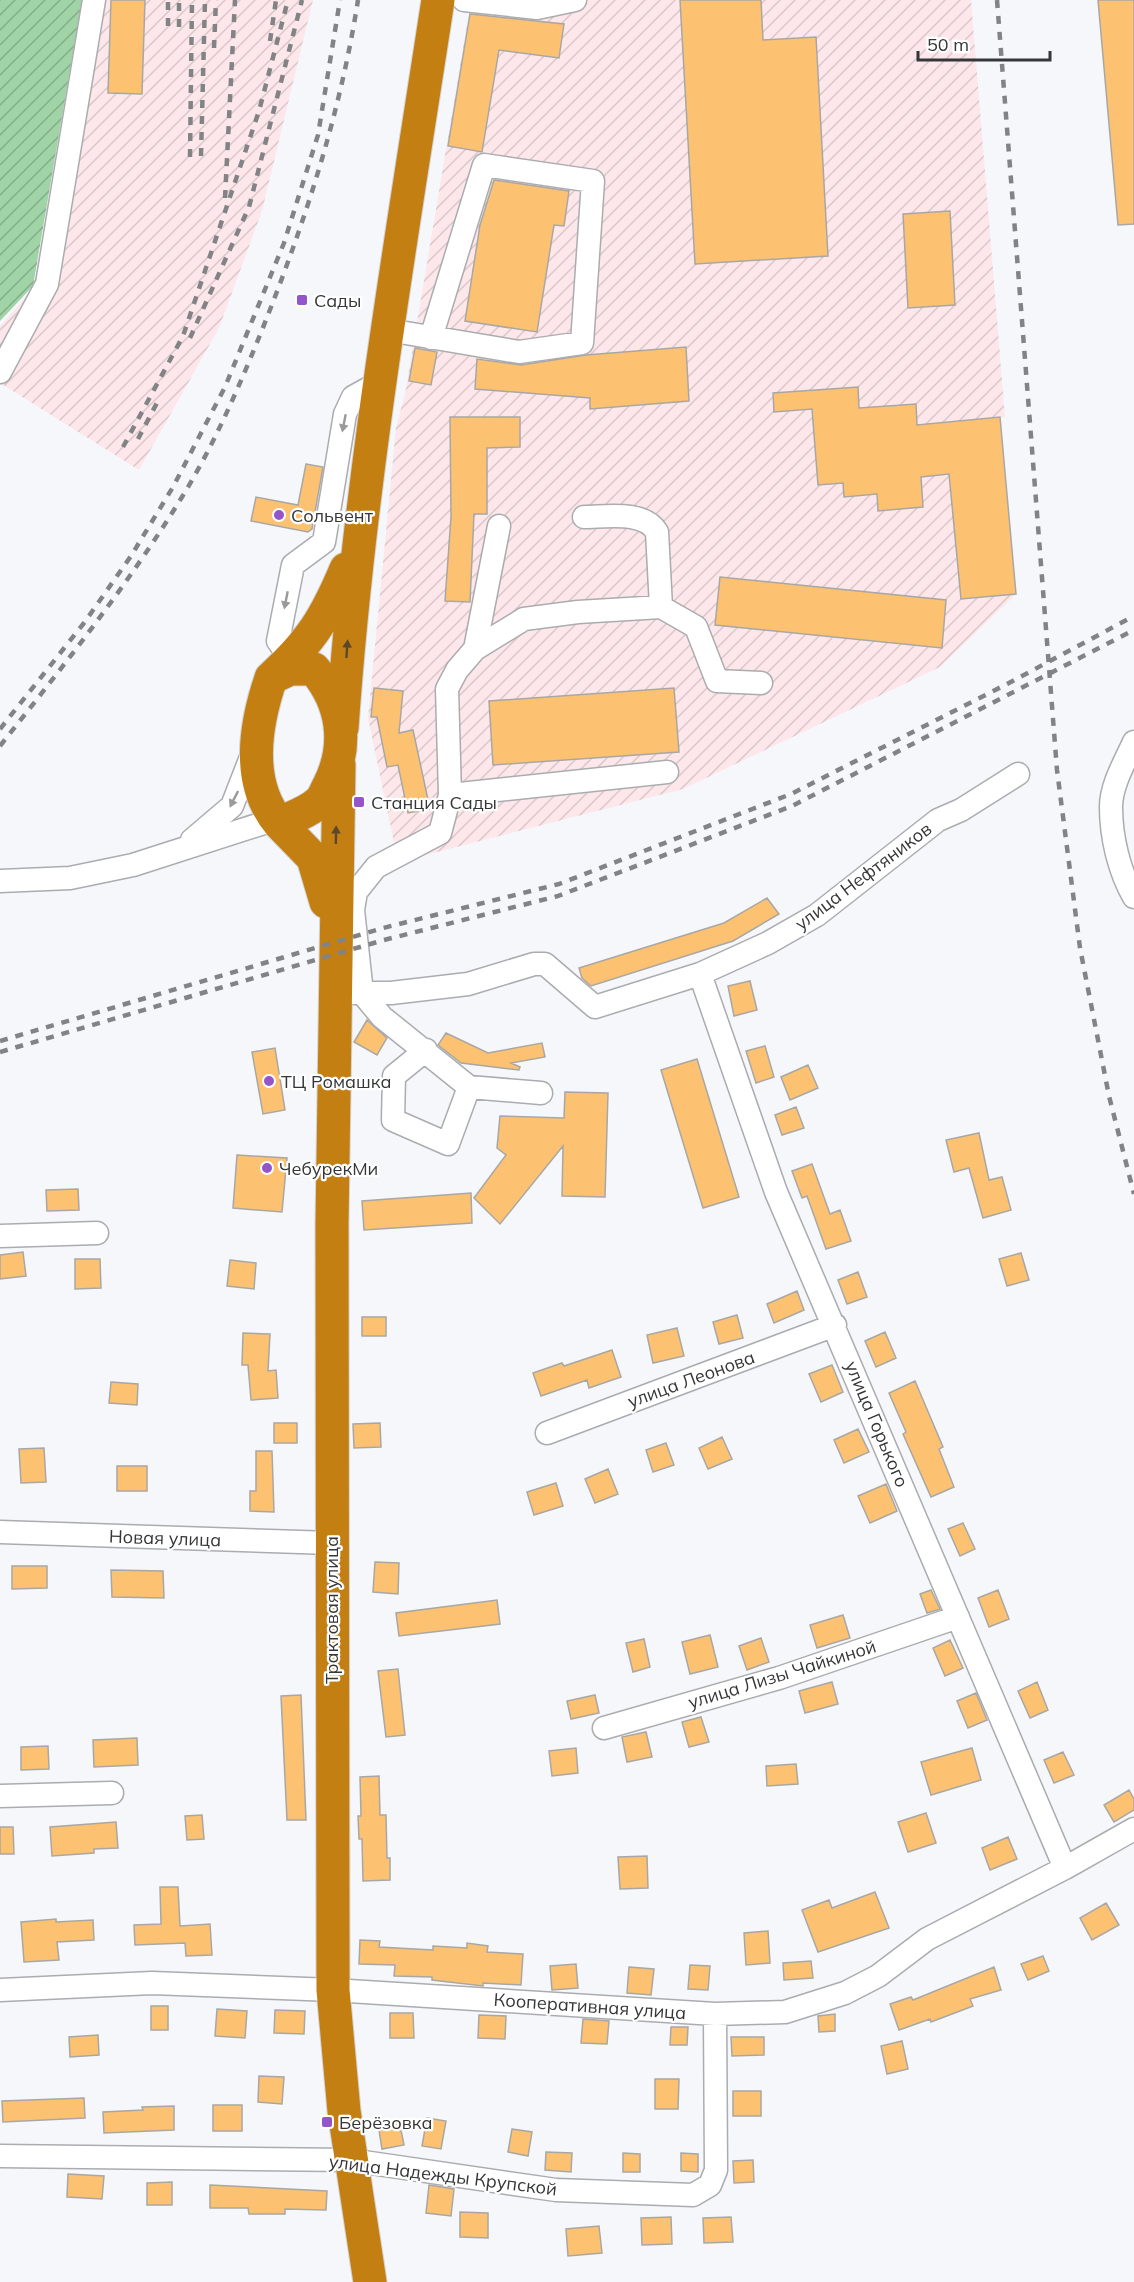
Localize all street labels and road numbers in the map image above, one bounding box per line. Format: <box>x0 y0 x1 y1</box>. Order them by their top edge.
street label: улица Нефтяников <box>790 817 936 935</box>
street label: улица Леонова <box>624 1345 758 1413</box>
street label: улица Горького <box>840 1357 914 1491</box>
street label: Новая улица <box>108 1525 222 1551</box>
street label: Трактовая улица <box>320 1536 343 1684</box>
street label: улица Лизы Чайкиной <box>685 1634 879 1714</box>
street label: Кооперативная улица <box>493 1988 687 2024</box>
street label: улица Надежды Крупской <box>328 2150 558 2200</box>

